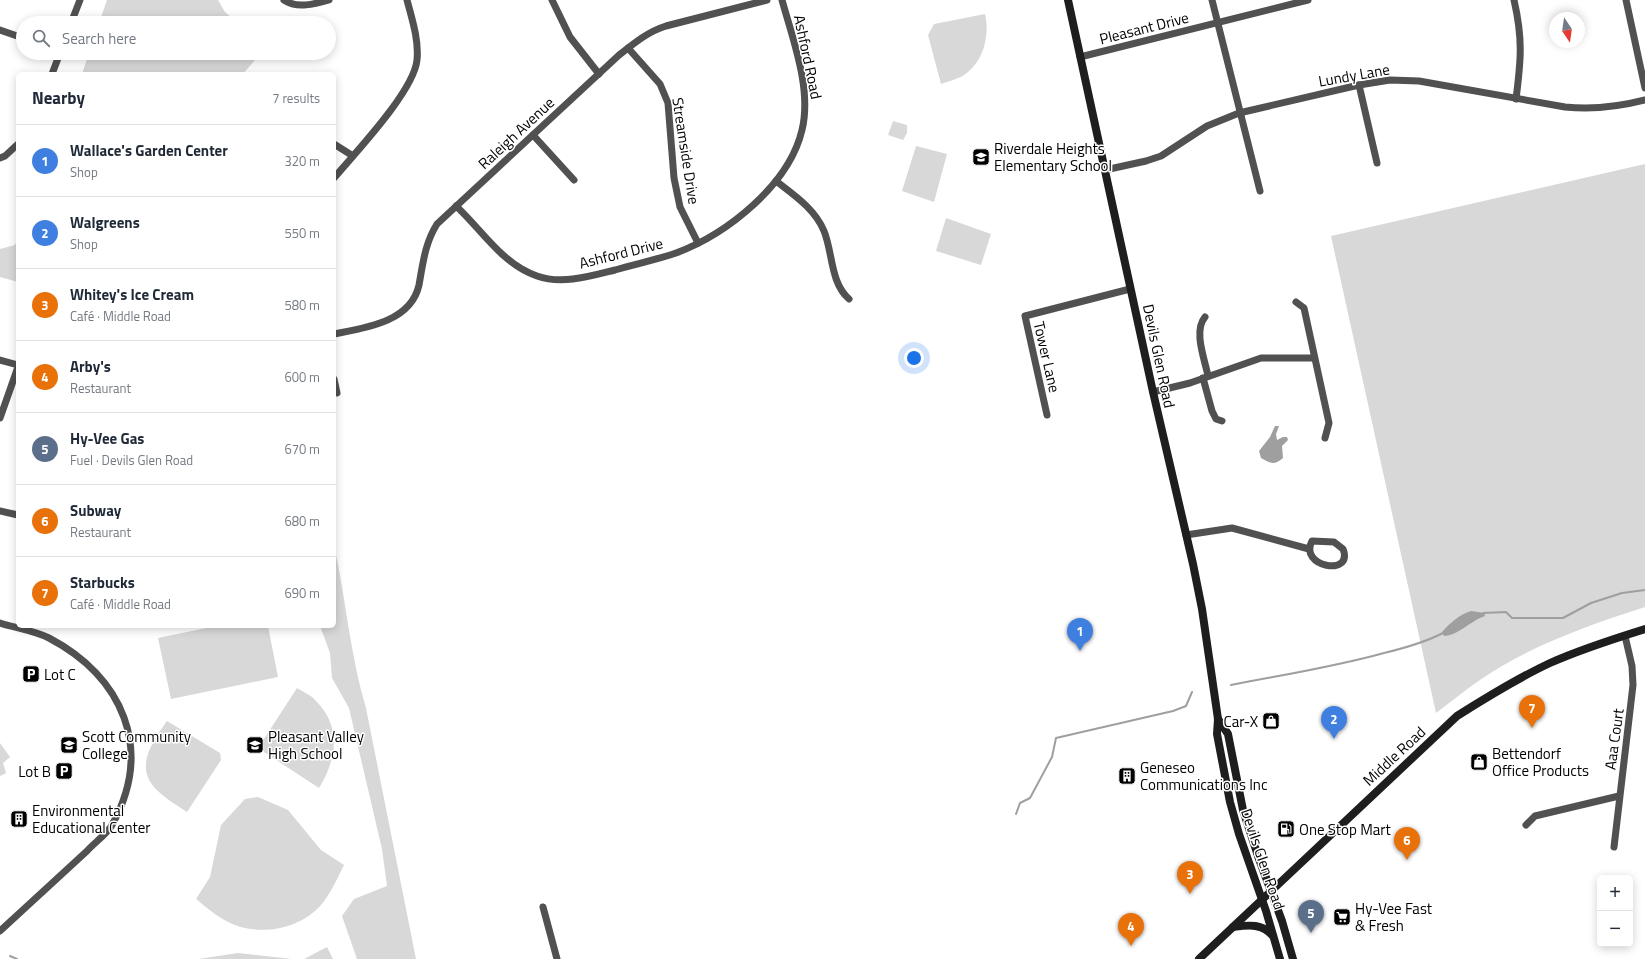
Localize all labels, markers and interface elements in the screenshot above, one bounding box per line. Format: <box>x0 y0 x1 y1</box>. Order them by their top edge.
street label: Pleasant Drive <box>1097 6 1191 50</box>
north arrow <box>1549 12 1585 48</box>
street label: Ashford Road <box>788 13 828 101</box>
search box <box>16 16 336 60</box>
icon: search <box>30 27 52 49</box>
text: Search here <box>62 27 136 50</box>
street label: Lundy Lane <box>1317 57 1391 93</box>
text: Nearby <box>32 85 85 111</box>
text: 7 results <box>272 88 320 108</box>
street label: Raleigh Avenue <box>473 91 559 175</box>
street label: Streamside Drive <box>666 96 706 206</box>
place label: Riverdale Heights Elementary School <box>994 137 1112 177</box>
text: Wallace's Garden Center <box>70 139 228 162</box>
school or university icon: Riverdale Heights Elementary School <box>971 147 991 167</box>
text: 1 <box>41 151 49 171</box>
text: 320 m <box>284 151 320 171</box>
text: Shop <box>70 162 98 182</box>
text: Walgreens <box>70 211 140 234</box>
text: 2 <box>41 223 49 243</box>
text: 550 m <box>284 223 320 243</box>
street label: Ashford Drive <box>577 231 665 275</box>
text: Shop <box>70 234 98 254</box>
text: Whitey's Ice Cream <box>70 283 194 306</box>
text: 3 <box>41 295 49 315</box>
text: 580 m <box>284 295 320 315</box>
street label: Devils Glen Road <box>1137 302 1181 410</box>
text: Café · Middle Road <box>70 306 171 326</box>
street label: Tower Lane <box>1028 319 1066 395</box>
your location <box>904 348 924 368</box>
text: Arby's <box>70 355 111 378</box>
text: 4 <box>41 367 49 387</box>
text: 600 m <box>284 367 320 387</box>
text: Restaurant <box>70 378 131 398</box>
text: Hy-Vee Gas <box>70 427 144 450</box>
text: 5 <box>41 439 49 459</box>
text: 670 m <box>284 439 320 459</box>
text: Fuel · Devils Glen Road <box>70 450 193 470</box>
text: Subway <box>70 499 121 522</box>
text: 6 <box>41 511 49 531</box>
text: 680 m <box>284 511 320 531</box>
text: Restaurant <box>70 522 131 542</box>
text: Starbucks <box>70 571 135 594</box>
text: 7 <box>41 583 49 603</box>
text: 690 m <box>284 583 320 603</box>
text: Café · Middle Road <box>70 594 171 614</box>
pin: 1 <box>1067 618 1093 651</box>
place label: Lot C <box>44 663 76 686</box>
parking icon: Lot C <box>21 664 41 684</box>
pin: 7 <box>1519 695 1545 728</box>
pin: 2 <box>1321 706 1347 739</box>
street label: Aaa Court <box>1598 706 1630 771</box>
place label: Car-X <box>1223 710 1259 733</box>
shop icon: Car-X <box>1261 711 1281 731</box>
street label: Middle Road <box>1357 721 1431 791</box>
place label: Scott Community College <box>82 725 191 765</box>
place label: Pleasant Valley High School <box>268 725 364 765</box>
school or university icon: Scott Community College <box>59 735 79 755</box>
school or university icon: Pleasant Valley High School <box>245 735 265 755</box>
place label: Bettendorf Office Products <box>1492 742 1589 782</box>
shop icon: Bettendorf Office Products <box>1469 752 1489 772</box>
place label: Geneseo Communications Inc <box>1140 756 1267 796</box>
place label: Lot B <box>18 760 51 783</box>
parking icon: Lot B <box>54 761 74 781</box>
building icon: Geneseo Communications Inc <box>1117 766 1137 786</box>
place label: Environmental Educational Center <box>32 799 151 839</box>
street label: Devils Glen Road <box>1235 805 1291 913</box>
building icon: Environmental Educational Center <box>9 809 29 829</box>
place label: One Stop Mart <box>1299 818 1392 841</box>
fuel station icon: One Stop Mart <box>1276 819 1296 839</box>
pin: 6 <box>1394 827 1420 860</box>
pin: 3 <box>1177 861 1203 894</box>
map controls <box>1597 875 1633 947</box>
button: + <box>1597 875 1633 911</box>
place label: Hy-Vee Fast & Fresh <box>1355 897 1433 937</box>
pin: 5 <box>1298 900 1324 933</box>
supermarket icon: Hy-Vee Fast & Fresh <box>1332 907 1352 927</box>
button: − <box>1597 911 1633 947</box>
pin: 4 <box>1118 913 1144 946</box>

